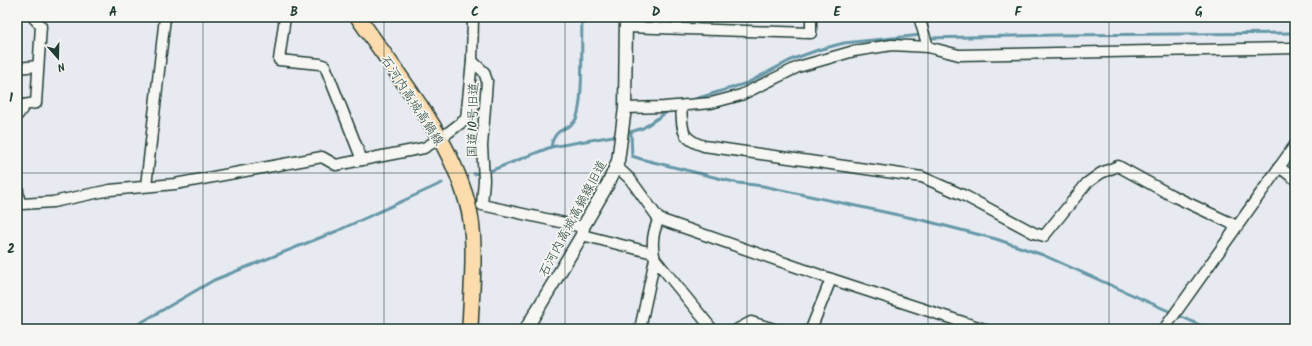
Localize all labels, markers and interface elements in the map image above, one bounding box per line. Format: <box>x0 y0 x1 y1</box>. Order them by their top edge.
text: A <box>109 2 117 23</box>
text: B <box>290 2 298 23</box>
text: C <box>471 2 479 23</box>
text: D <box>652 2 661 23</box>
text: E <box>833 2 841 23</box>
text: F <box>1014 2 1022 23</box>
text: G <box>1195 2 1203 23</box>
north arrow <box>38 38 78 78</box>
street label: 石河内高城高鍋線 <box>375 51 449 151</box>
text: N <box>55 57 67 76</box>
street label: 国道10号旧道 <box>462 82 485 158</box>
text: 1 <box>9 88 13 109</box>
street label: 石河内高城高鍋線旧道 <box>534 156 613 281</box>
text: 2 <box>7 239 15 260</box>

